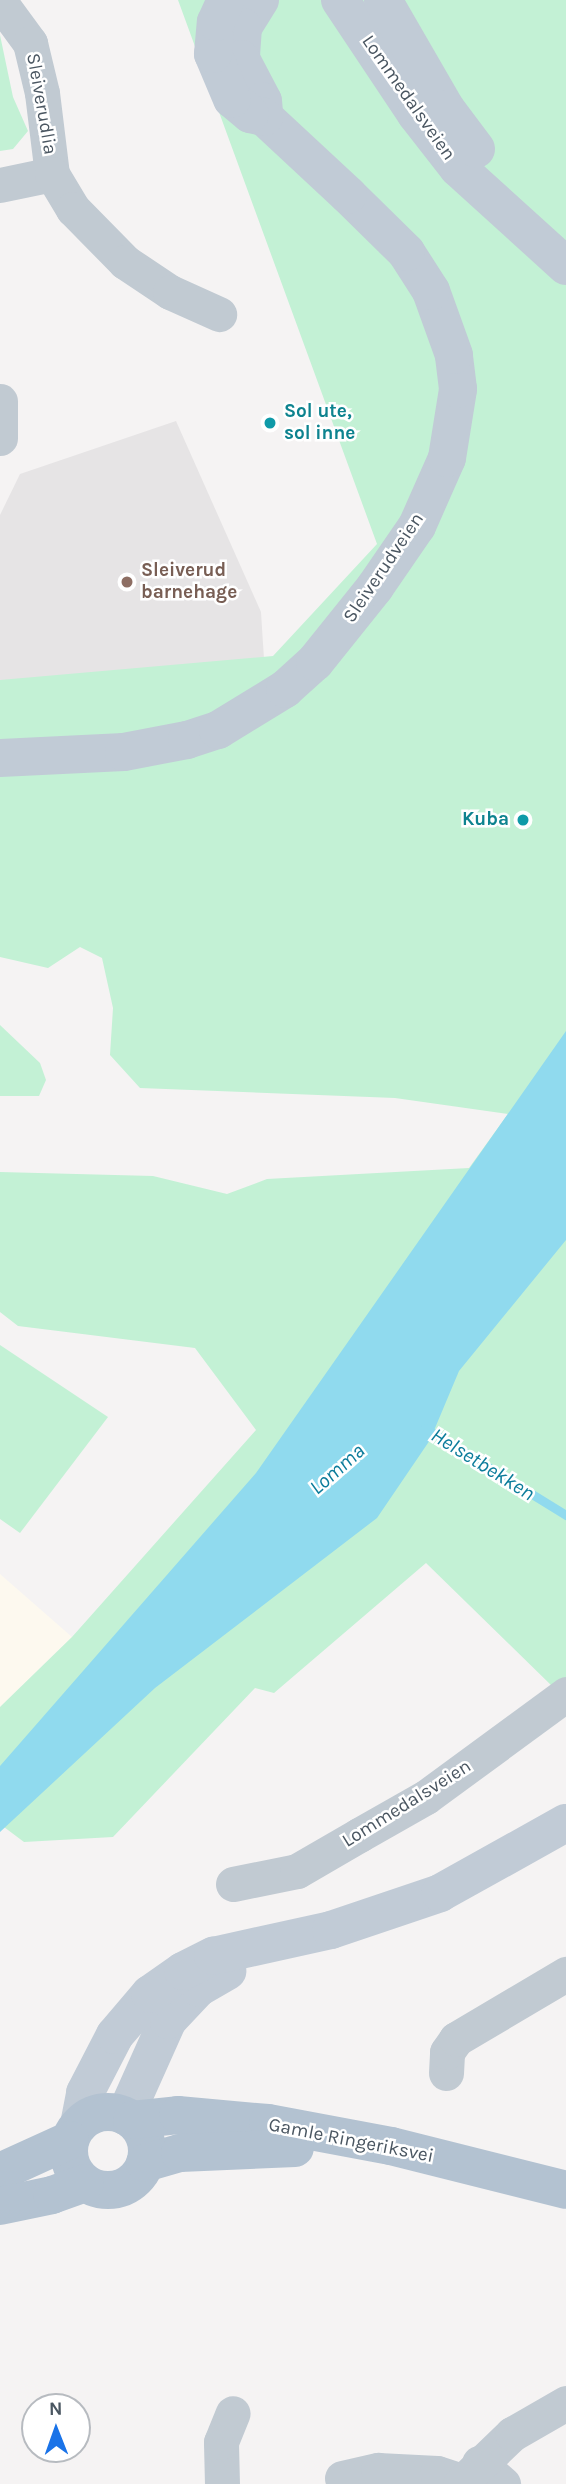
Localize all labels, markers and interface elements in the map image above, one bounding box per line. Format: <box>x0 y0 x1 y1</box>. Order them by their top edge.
street label: Lommedalsveien <box>356 31 460 165</box>
street label: Sleiverudlia <box>21 51 61 157</box>
place label: Sol ute, sol inne <box>284 401 355 445</box>
marker: Sol ute, sol inne <box>262 415 278 431</box>
street label: Sleiverudveien <box>339 509 429 627</box>
place label: Sleiverud barnehage <box>141 560 237 604</box>
marker: Sleiverud barnehage <box>119 574 135 590</box>
place label: Kuba <box>462 809 509 831</box>
marker: Kuba <box>515 812 531 828</box>
water label: Helsetbekken <box>426 1422 540 1506</box>
water label: Lomma <box>304 1438 370 1500</box>
street label: Lommedalsveien <box>338 1755 476 1853</box>
street label: Gamle Ringeriksvei <box>267 2114 435 2168</box>
north arrow <box>21 2393 91 2463</box>
text: N <box>49 2398 63 2420</box>

